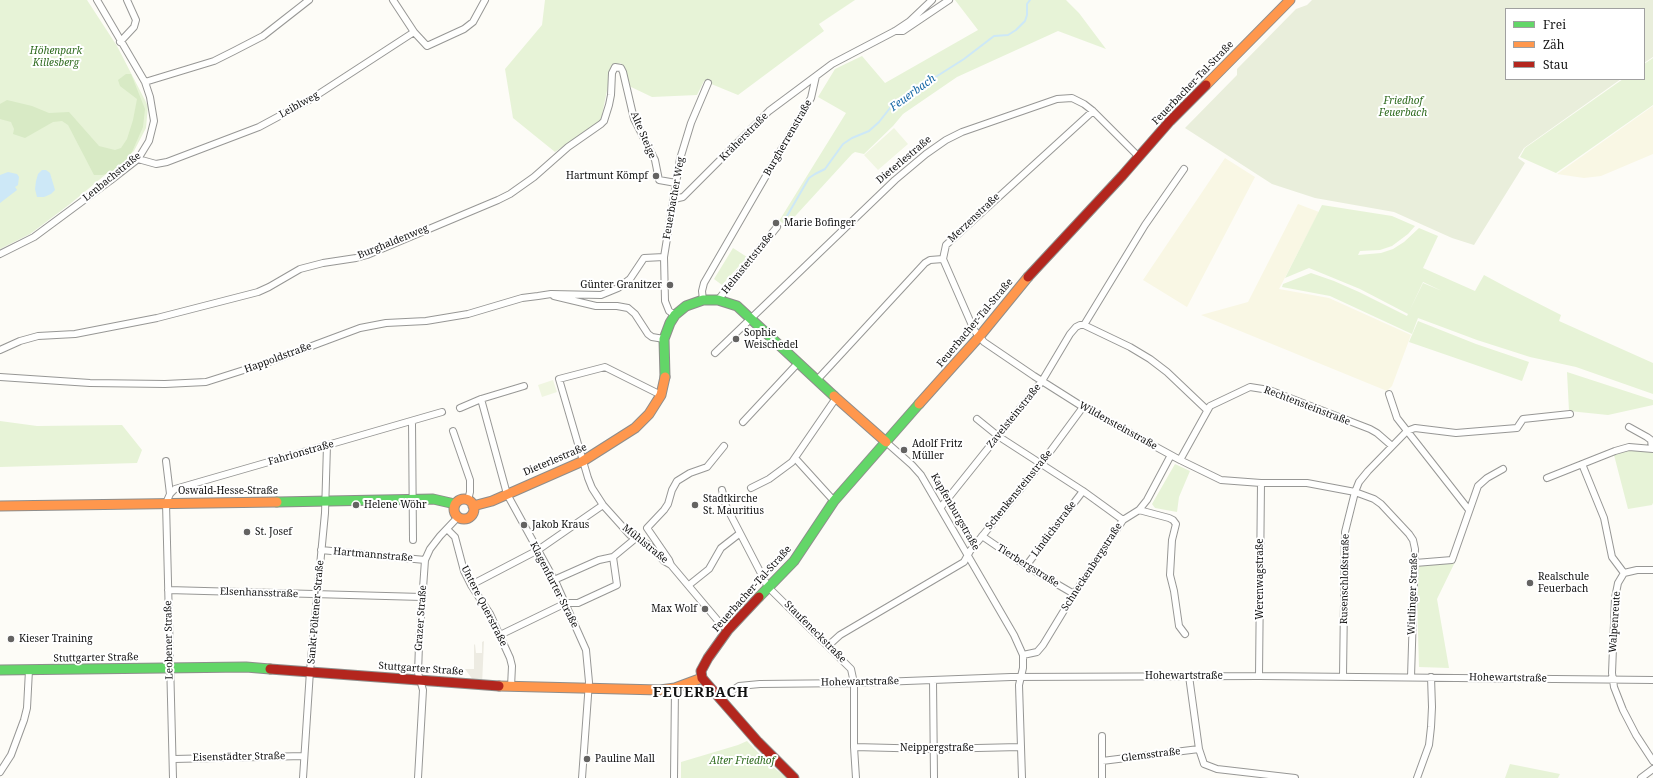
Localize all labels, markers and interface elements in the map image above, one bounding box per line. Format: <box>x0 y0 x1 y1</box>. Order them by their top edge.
legend <box>1505 8 1645 80</box>
text: Frei <box>1543 16 1566 33</box>
text: Zäh <box>1543 36 1564 53</box>
street label: Feuerbacher-Tal-Straße <box>1150 39 1236 127</box>
park label: Höhenpark Killesberg <box>30 45 82 68</box>
text: Stau <box>1543 56 1568 73</box>
water label: Feuerbach <box>888 72 938 114</box>
street label: Leiblweg <box>277 89 321 121</box>
park label: Friedhof Feuerbach <box>1379 95 1427 118</box>
street label: Burgherrenstraße <box>761 98 815 178</box>
street label: Alte Steige <box>628 110 658 160</box>
street label: Kräherstraße <box>717 110 771 164</box>
street label: Dieterlestraße <box>874 134 934 186</box>
street label: Lenbachstraße <box>81 150 143 204</box>
street label: Feuerbacher Weg <box>661 156 687 240</box>
place label: Hartmunt Kömpf <box>566 170 648 182</box>
marker: Hartmunt Kömpf <box>651 171 661 181</box>
street label: Merzenstraße <box>946 191 1002 245</box>
place label: Marie Bofinger <box>784 217 856 229</box>
marker: Marie Bofinger <box>771 218 781 228</box>
street label: Burghaldenweg <box>356 222 430 262</box>
street label: Helmstettstraße <box>719 230 777 296</box>
street label: Feuerbacher-Tal-Straße <box>934 276 1016 370</box>
place label: Günter Granitzer <box>580 279 662 291</box>
marker: Günter Granitzer <box>665 280 675 290</box>
place label: Sophie Weischedel <box>744 327 798 350</box>
marker: Sophie Weischedel <box>731 334 741 344</box>
street label: Happoldstraße <box>243 340 313 376</box>
street label: Zavelsteinstraße <box>985 382 1043 450</box>
street label: Rechtensteinstraße <box>1262 384 1352 428</box>
street label: Wildensteinstraße <box>1077 399 1159 453</box>
street label: Fahrionstraße <box>267 438 335 468</box>
place label: Adolf Fritz Müller <box>912 438 963 462</box>
street label: Dieterlestraße <box>521 441 589 479</box>
marker: Adolf Fritz Müller <box>899 445 909 455</box>
street label: Schenkensteinstraße <box>983 448 1055 532</box>
street label: Kapfenburgstraße <box>928 471 982 553</box>
street label: Oswald-Hesse-Straße <box>178 485 278 497</box>
place label: Stadtkirche St. Mauritius <box>703 493 764 516</box>
place label: Helene Wöhr <box>364 499 427 511</box>
street label: Lindichstraße <box>1029 499 1079 559</box>
marker: Helene Wöhr <box>351 500 361 510</box>
marker: Stadtkirche St. Mauritius <box>690 500 700 510</box>
place label: Jakob Kraus <box>532 519 589 531</box>
marker: Jakob Kraus <box>519 520 529 530</box>
street label: Schneckenbergstraße <box>1059 521 1125 613</box>
street label: Mühlstraße <box>620 522 670 566</box>
place label: St. Josef <box>255 526 292 538</box>
marker: St. Josef <box>242 527 252 537</box>
street label: Rusenschloßstraße <box>1338 534 1352 624</box>
street label: Werenwagstraße <box>1254 538 1266 620</box>
street label: Klagenfurter Straße <box>527 540 581 630</box>
street label: Tierbergstraße <box>995 542 1061 590</box>
street label: Feuerbacher-Tal-Straße <box>710 543 794 635</box>
street label: Hartmannstraße <box>333 546 413 564</box>
street label: Wittlinger Straße <box>1406 553 1420 635</box>
street label: Sankt-Pöltener-Straße <box>305 560 327 664</box>
street label: Untere Querstraße <box>458 564 510 648</box>
place label: Realschule Feuerbach <box>1538 571 1589 594</box>
marker: Realschule Feuerbach <box>1525 578 1535 588</box>
street label: Grazer Straße <box>413 585 429 651</box>
street label: Elsenhansstraße <box>220 586 298 600</box>
street label: Walpenreute <box>1607 591 1623 653</box>
street label: Staufeneckstraße <box>782 599 848 665</box>
street label: Leobener Straße <box>162 600 176 680</box>
place label: Max Wolf <box>651 603 697 615</box>
marker: Max Wolf <box>700 604 710 614</box>
place label: Kieser Training <box>19 633 93 645</box>
marker: Kieser Training <box>6 634 16 644</box>
street label: Stuttgarter Straße <box>53 651 139 665</box>
street label: Stuttgarter Straße <box>378 660 464 678</box>
street label: Hohewartstraße <box>1145 670 1223 682</box>
street label: Hohewartstraße <box>1469 671 1547 685</box>
street label: Hohewartstraße <box>821 675 899 689</box>
district label: FEUERBACH <box>653 685 749 701</box>
street label: Neippergstraße <box>900 742 974 754</box>
street label: Glemsstraße <box>1121 745 1181 765</box>
street label: Eisenstädter Straße <box>193 750 285 764</box>
place label: Pauline Mall <box>595 753 655 765</box>
marker: Pauline Mall <box>582 754 592 764</box>
park label: Alter Friedhof <box>709 755 775 767</box>

